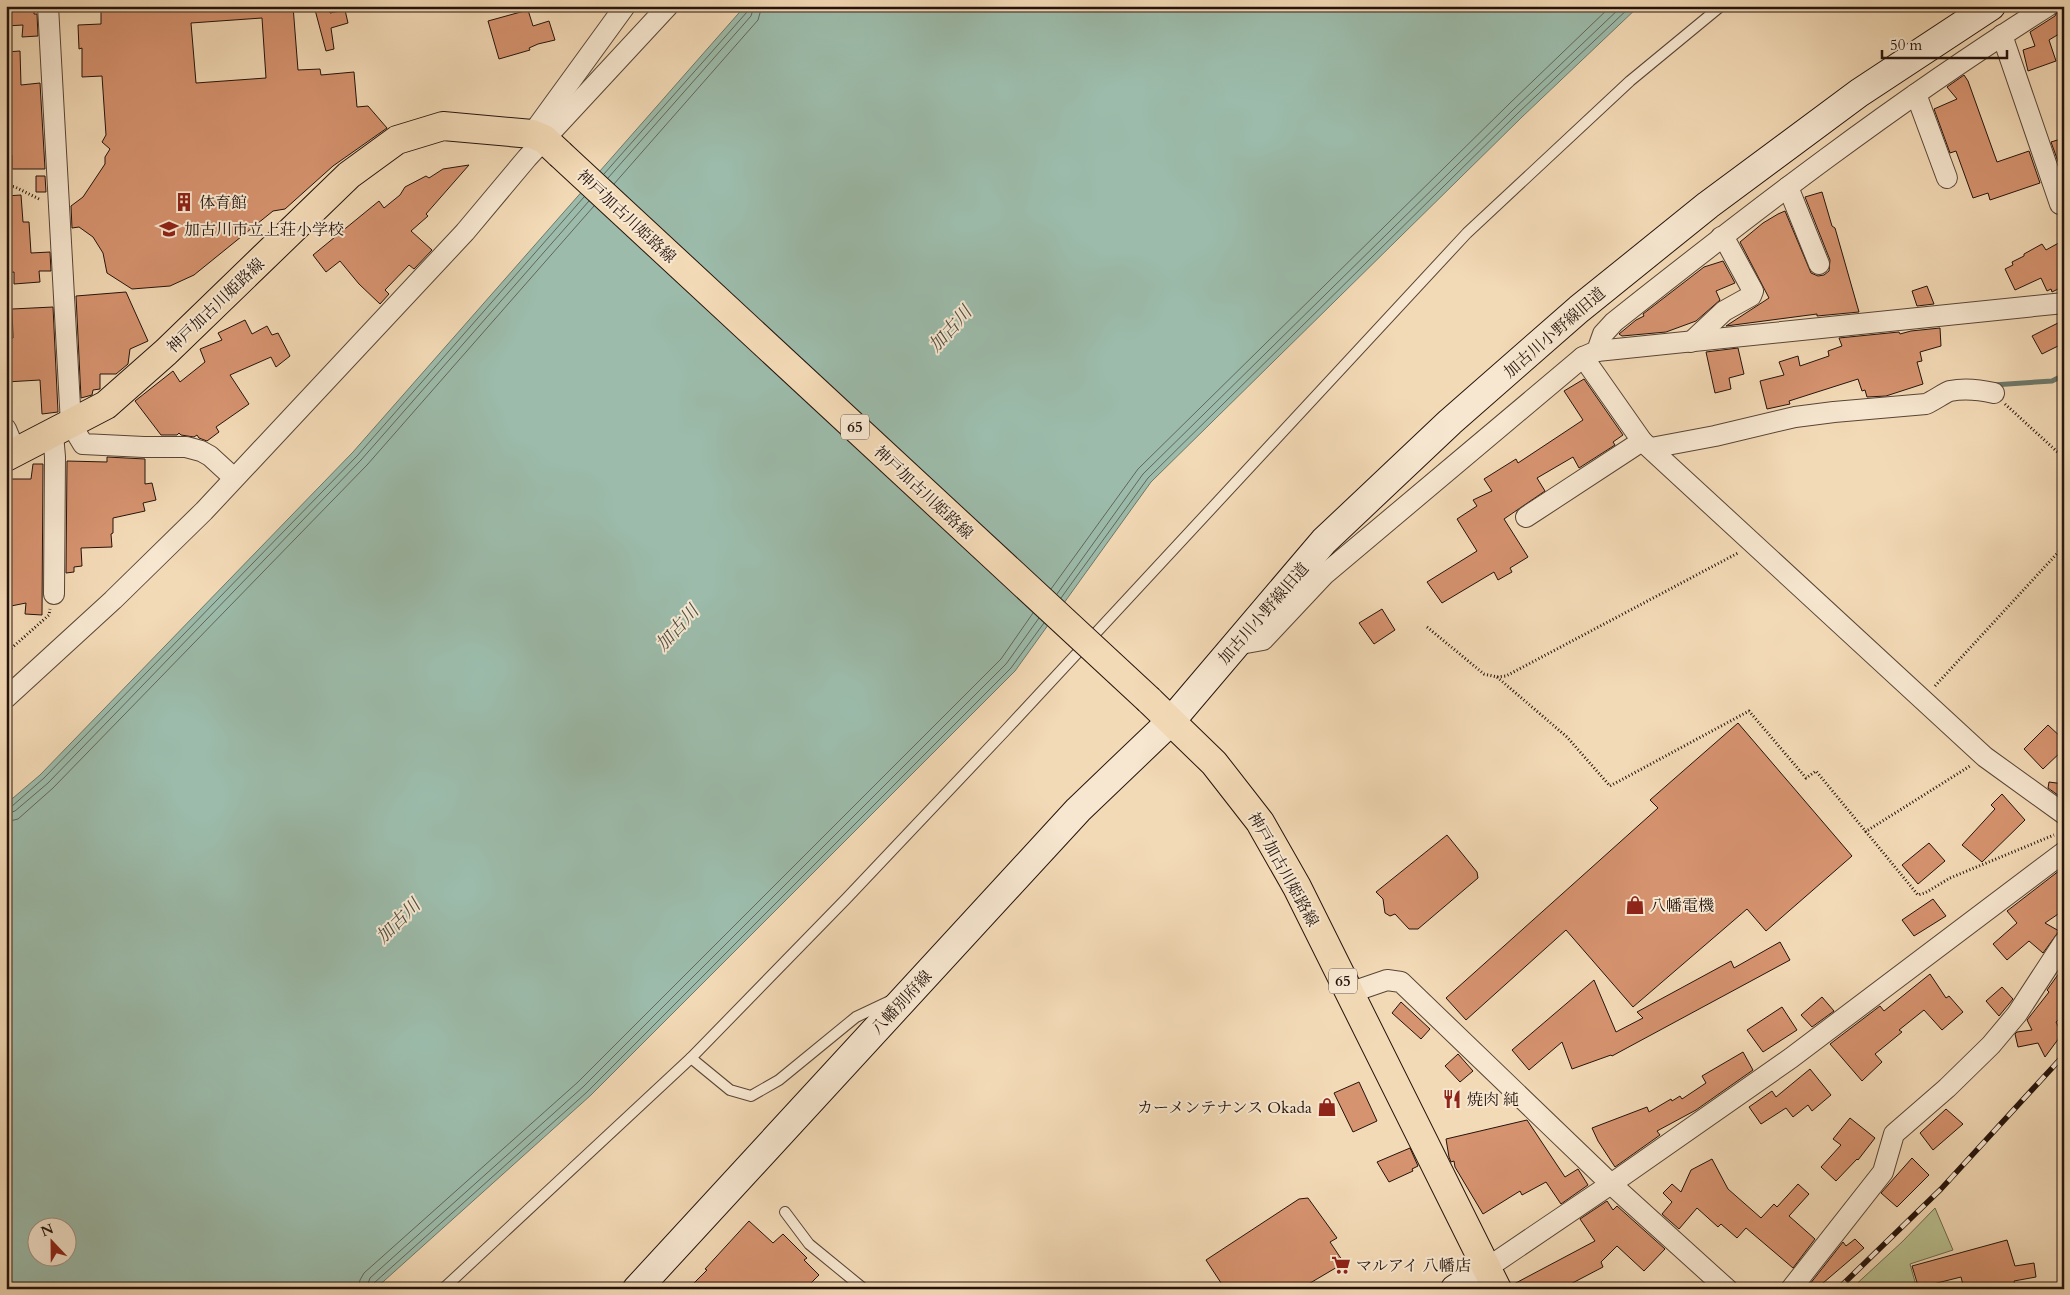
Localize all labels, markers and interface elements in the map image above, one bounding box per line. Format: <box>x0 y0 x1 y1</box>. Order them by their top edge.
scale bar <box>1882 28 2008 60</box>
text: 50 m <box>1890 35 1922 55</box>
street label: 神戸加古川姫路線 <box>572 165 681 268</box>
building icon: 体育館 <box>173 191 195 213</box>
place label: 体育館 <box>199 192 247 214</box>
school or university icon: 加古川市立上荘小学校 <box>158 218 180 240</box>
place label: 加古川市立上荘小学校 <box>184 219 344 241</box>
street label: 神戸加古川姫路線 <box>162 253 269 358</box>
street label: 加古川小野線旧道 <box>1499 282 1610 383</box>
water label: 加古川 <box>923 299 979 358</box>
road number: 65 <box>841 414 869 440</box>
street label: 神戸加古川姫路線 <box>869 441 978 544</box>
street label: 加古川小野線旧道 <box>1213 558 1314 669</box>
water label: 加古川 <box>650 598 706 657</box>
street label: 神戸加古川姫路線 <box>1242 808 1324 931</box>
water label: 加古川 <box>370 892 428 949</box>
shop icon: 八幡電機 <box>1624 894 1646 916</box>
place label: 八幡電機 <box>1650 895 1714 917</box>
street label: 八幡別府線 <box>866 966 937 1039</box>
road number: 65 <box>1329 968 1357 994</box>
restaurant icon: 焼肉 純 <box>1441 1088 1463 1110</box>
place label: 焼肉 純 <box>1467 1089 1519 1111</box>
shop icon: カーメンテナンス Okada <box>1316 1096 1338 1118</box>
place label: カーメンテナンス Okada <box>1137 1097 1312 1119</box>
north arrow <box>28 1218 78 1268</box>
text: N <box>38 1219 57 1241</box>
supermarket icon: マルアイ 八幡店 <box>1330 1254 1352 1276</box>
place label: マルアイ 八幡店 <box>1356 1255 1471 1277</box>

